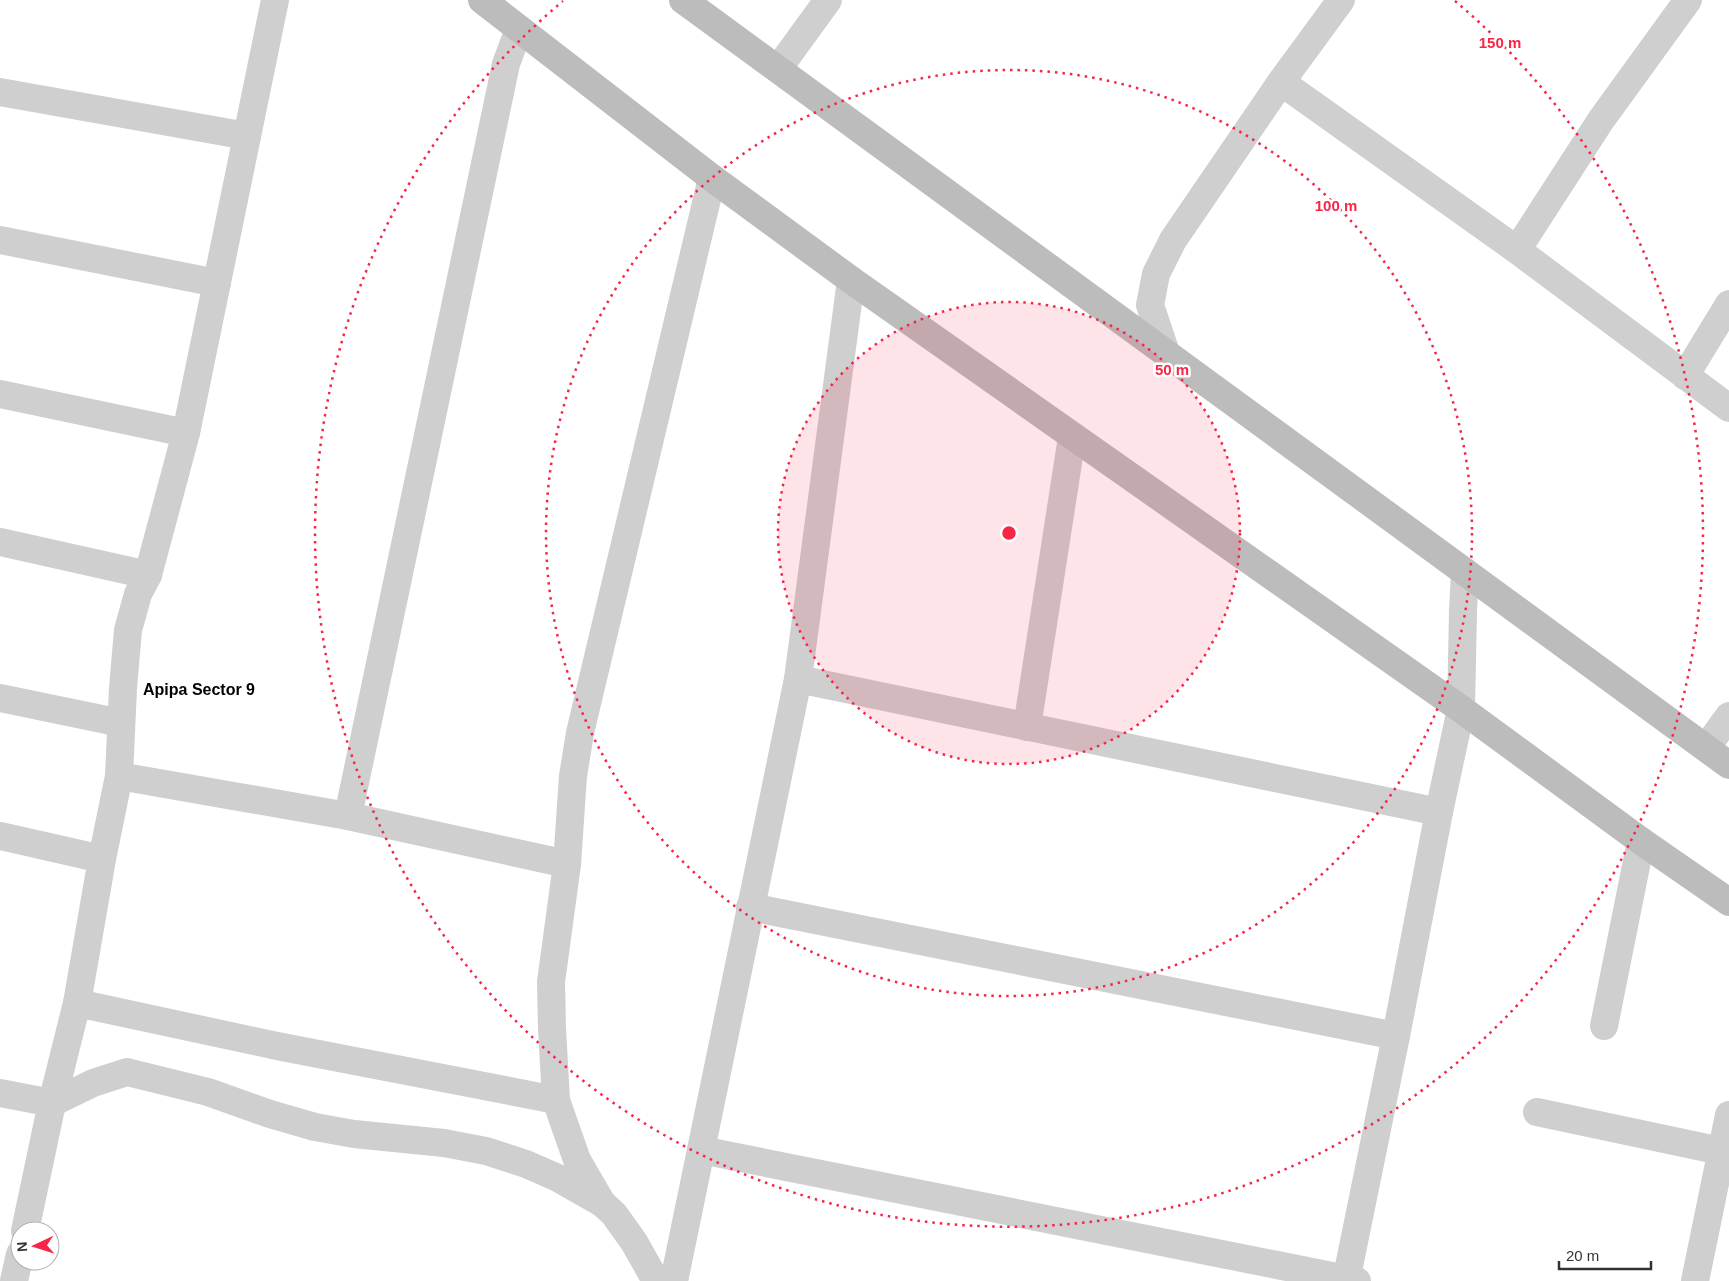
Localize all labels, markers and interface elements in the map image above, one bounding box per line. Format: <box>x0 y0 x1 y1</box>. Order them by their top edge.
text: 150 m <box>1479 34 1521 51</box>
text: 100 m <box>1315 197 1357 214</box>
text: 50 m <box>1155 361 1189 378</box>
centre of rings <box>1000 524 1018 542</box>
district label: Apipa Sector 9 <box>143 681 255 698</box>
north arrow <box>10 1221 60 1271</box>
scale bar <box>1559 1238 1652 1270</box>
text: N <box>14 1241 30 1253</box>
text: 20 m <box>1566 1247 1599 1264</box>

